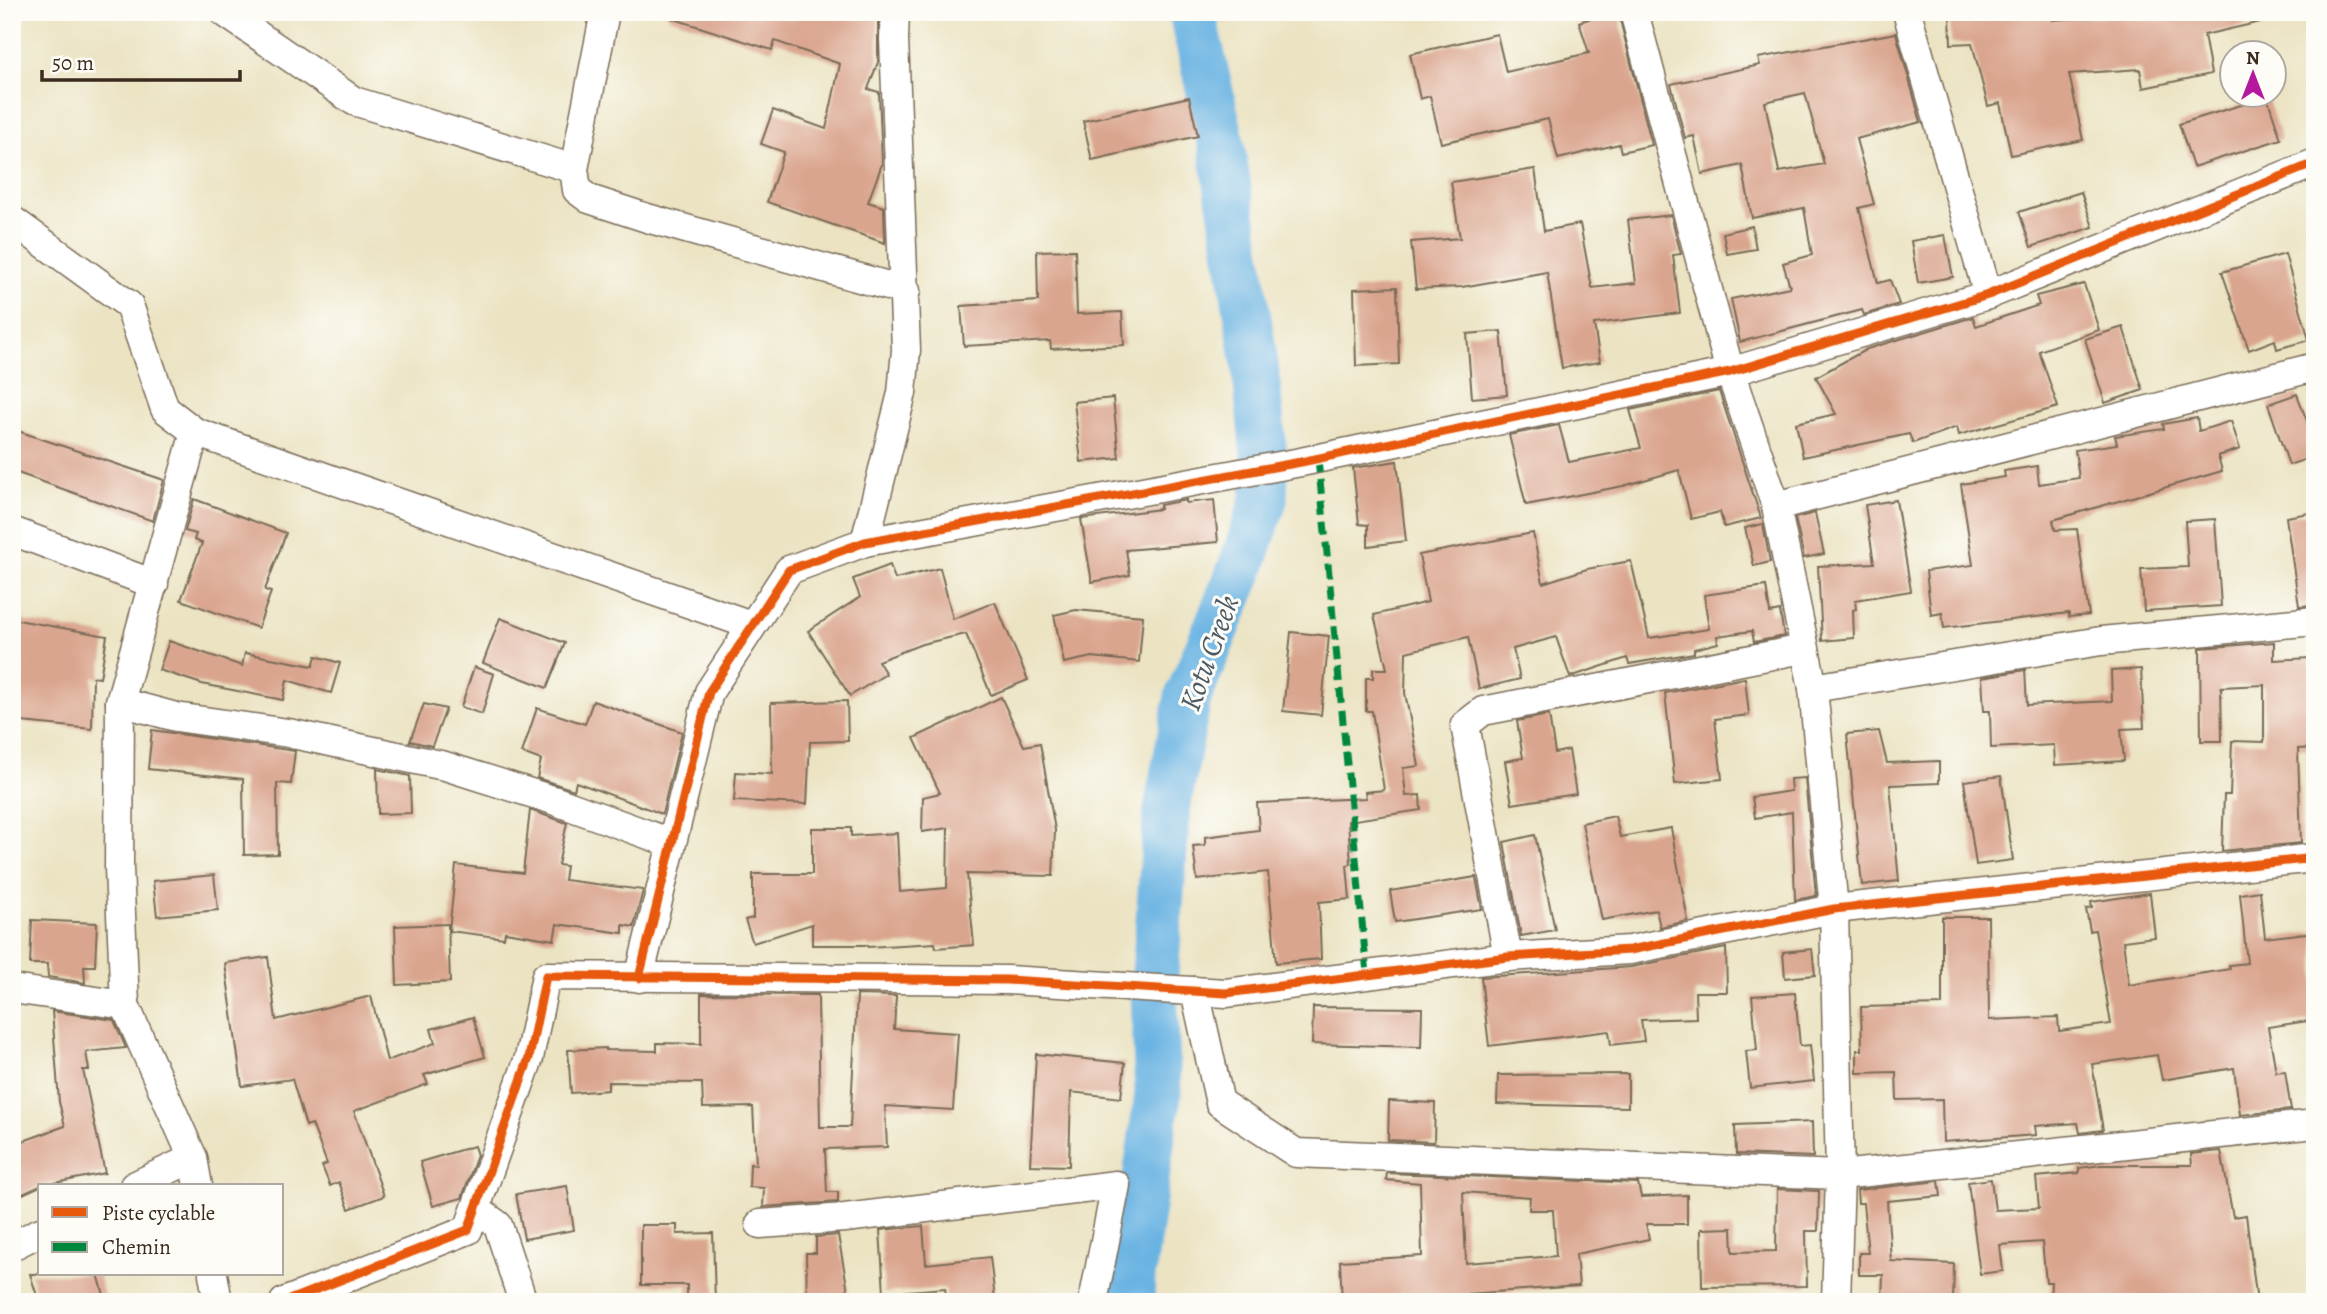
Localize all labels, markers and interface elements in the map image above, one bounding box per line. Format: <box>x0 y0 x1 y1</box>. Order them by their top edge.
scale bar <box>42 38 240 82</box>
north arrow <box>2218 38 2288 108</box>
text: N <box>2246 45 2260 71</box>
text: 50 m <box>52 49 94 77</box>
water label: Kotu Creek <box>1170 590 1248 716</box>
legend <box>38 1184 284 1276</box>
text: Piste cyclable <box>102 1199 215 1227</box>
text: Chemin <box>102 1233 171 1261</box>

